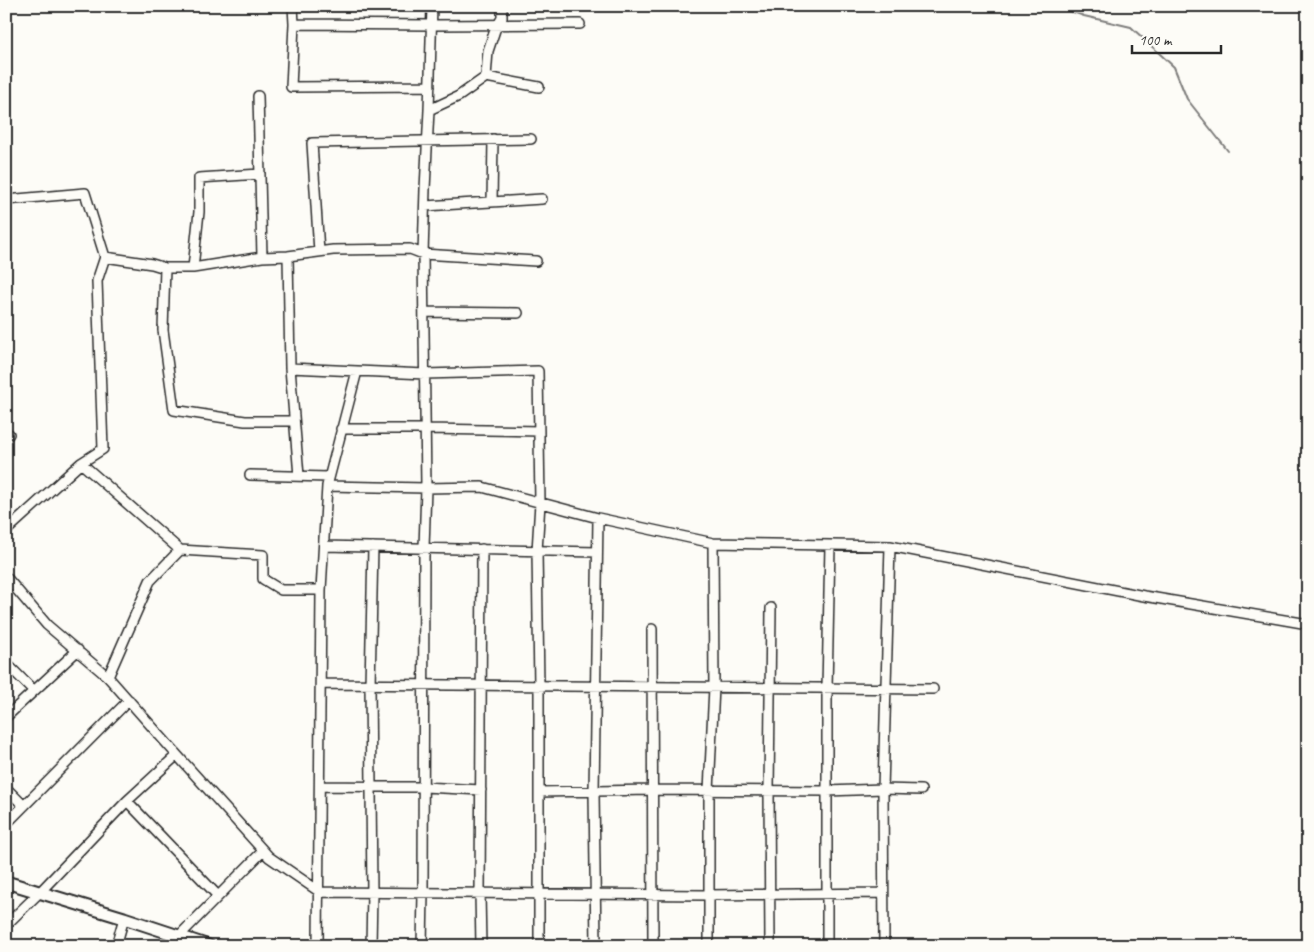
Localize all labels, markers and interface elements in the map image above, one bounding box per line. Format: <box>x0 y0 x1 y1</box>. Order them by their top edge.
scale bar <box>1132 22 1220 54</box>
text: 100 m <box>1139 31 1173 50</box>

